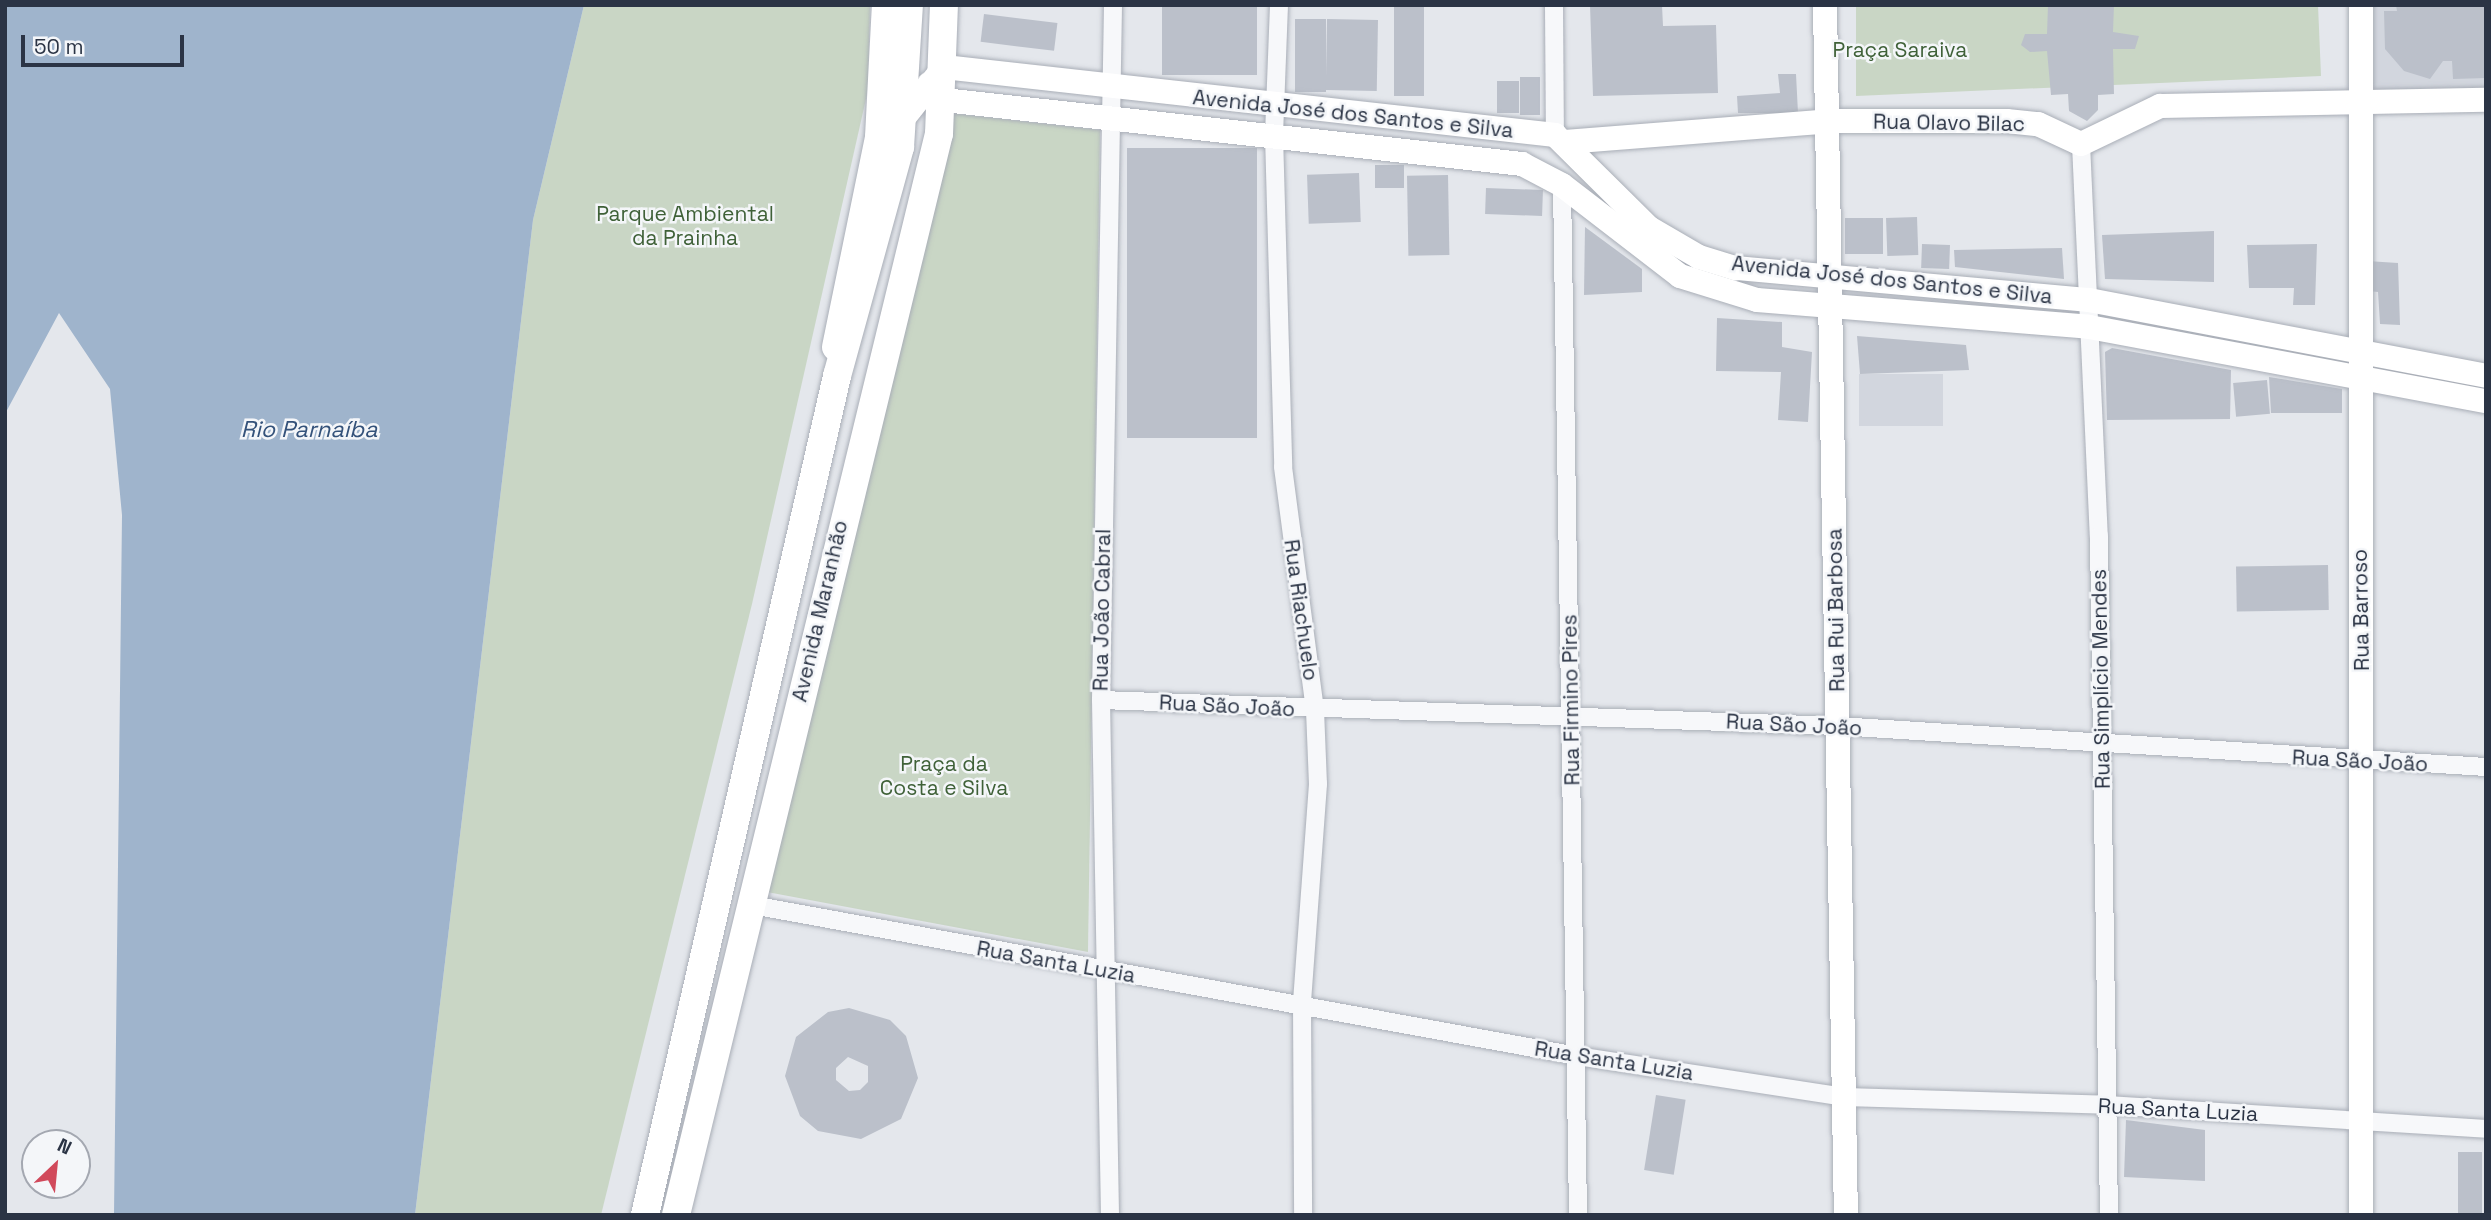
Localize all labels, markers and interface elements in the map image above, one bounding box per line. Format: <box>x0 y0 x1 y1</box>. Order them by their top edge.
scale bar <box>24 21 187 65</box>
text: 50 m <box>34 33 84 60</box>
park label: Praça Saraiva <box>1833 37 1967 63</box>
street label: Avenida José dos Santos e Silva <box>1191 85 1515 143</box>
street label: Rua Olavo Bilac <box>1873 109 2025 137</box>
park label: Parque Ambiental da Prainha <box>596 201 774 251</box>
street label: Avenida José dos Santos e Silva <box>1730 251 2054 309</box>
water label: Rio Parnaíba <box>241 415 377 443</box>
street label: Avenida Maranhão <box>787 518 853 704</box>
street label: Rua Rui Barbosa <box>1822 528 1850 692</box>
street label: Rua João Cabral <box>1088 529 1116 691</box>
street label: Rua Riachuelo <box>1279 538 1323 682</box>
street label: Rua Barroso <box>2347 549 2375 671</box>
street label: Rua Simplício Mendes <box>2086 569 2116 789</box>
street label: Rua Firmino Pires <box>1557 614 1585 786</box>
street label: Rua São João <box>1158 690 1296 722</box>
street label: Rua São João <box>1725 709 1863 741</box>
street label: Rua São João <box>2291 745 2429 777</box>
park label: Praça da Costa e Silva <box>880 751 1008 801</box>
street label: Rua Santa Luzia <box>975 936 1137 988</box>
street label: Rua Santa Luzia <box>1533 1036 1695 1086</box>
street label: Rua Santa Luzia <box>2097 1093 2259 1127</box>
north arrow <box>21 1129 91 1199</box>
text: N <box>53 1132 76 1160</box>

